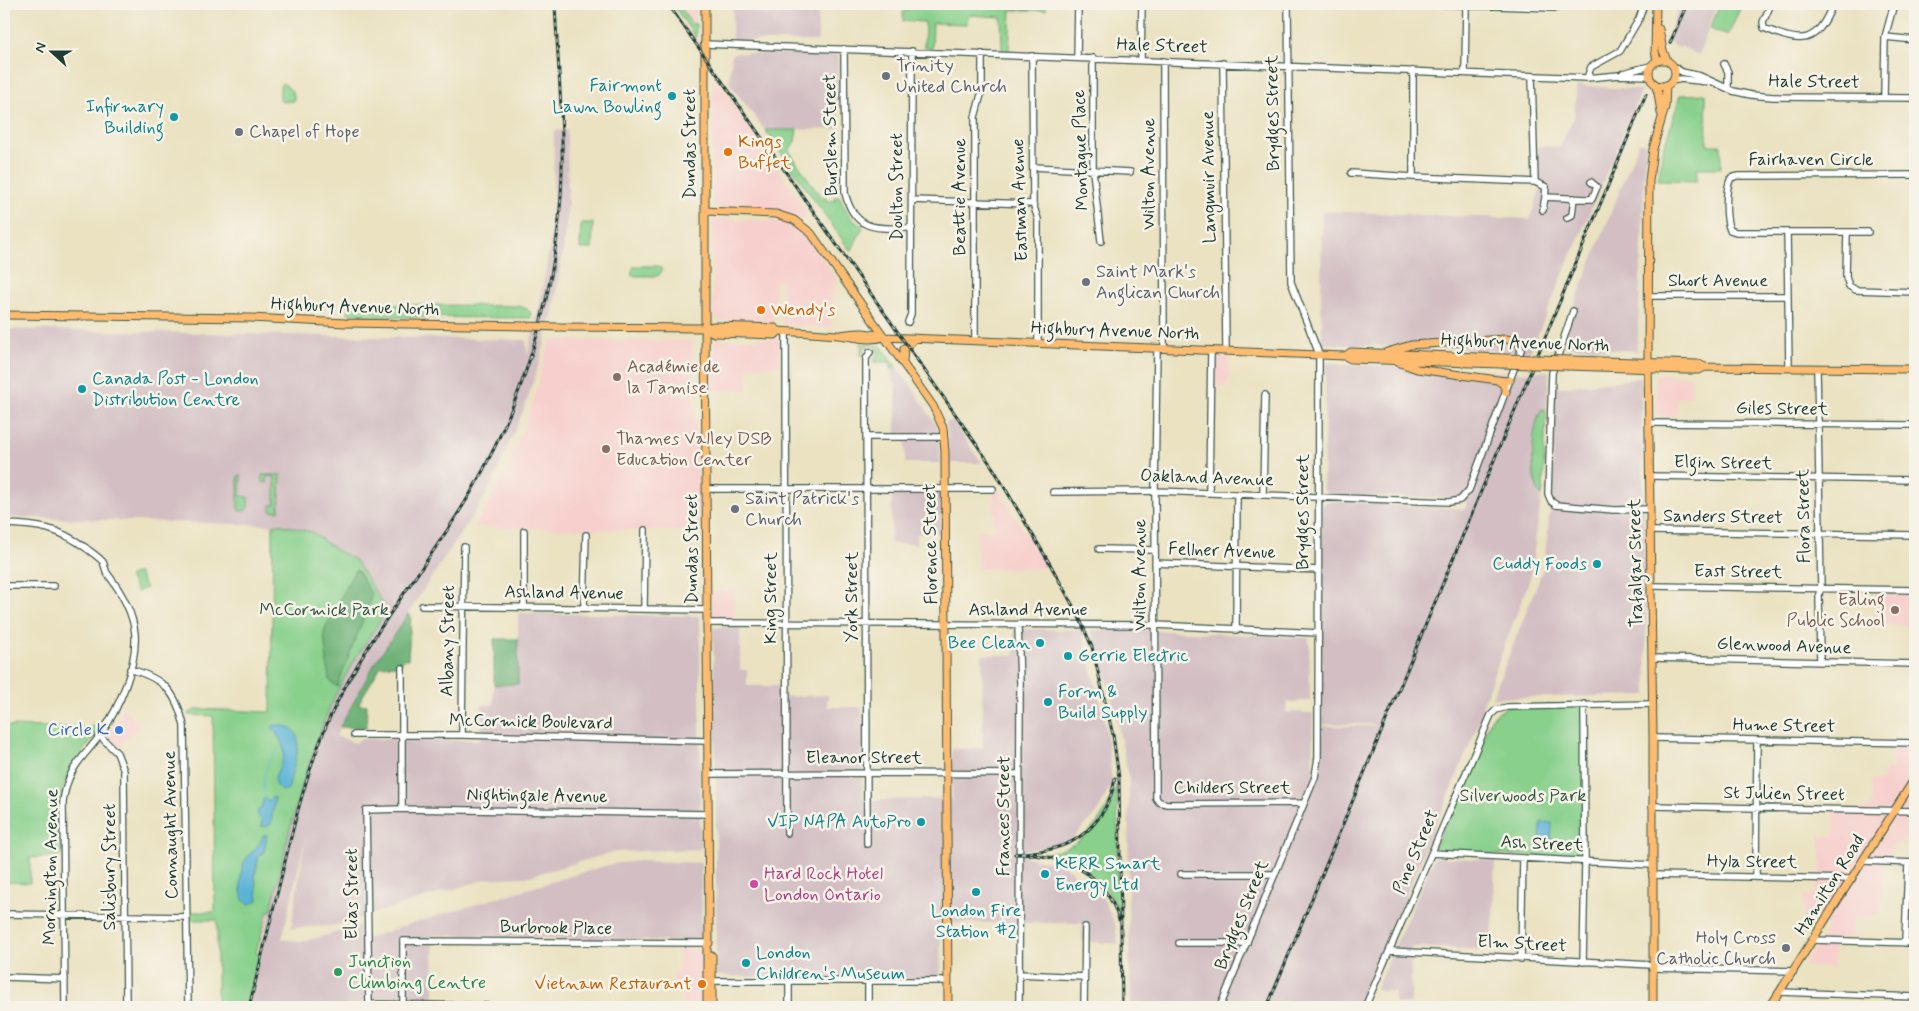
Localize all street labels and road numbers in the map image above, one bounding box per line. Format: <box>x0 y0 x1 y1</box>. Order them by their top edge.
street label: Hale Street <box>1116 32 1208 60</box>
street label: Brydges Street <box>1260 54 1288 171</box>
street label: Hale Street <box>1768 69 1860 95</box>
street label: Burslem Street <box>818 74 844 196</box>
street label: Dundas Street <box>678 89 702 199</box>
street label: Montague Place <box>1067 89 1095 211</box>
street label: Langmuir Avenue <box>1196 110 1223 243</box>
street label: Wilton Avenue <box>1137 118 1161 230</box>
street label: Doulton Street <box>885 133 909 241</box>
street label: Beattie Avenue <box>948 138 972 256</box>
street label: Eastman Avenue <box>1006 138 1034 262</box>
street label: Fairhaven Circle <box>1748 148 1874 172</box>
street label: Short Avenue <box>1668 269 1768 293</box>
street label: Highbury Avenue North <box>270 292 440 324</box>
street label: Highbury Avenue North <box>1030 316 1200 348</box>
street label: Highbury Avenue North <box>1440 328 1610 360</box>
street label: Giles Street <box>1736 396 1829 422</box>
street label: Elgin Street <box>1674 450 1773 478</box>
street label: Brydges Street <box>1291 453 1317 570</box>
street label: Oakland Avenue <box>1140 464 1274 492</box>
street label: Flora Street <box>1791 468 1817 564</box>
street label: Florence Street <box>918 483 944 605</box>
street label: Dundas Street <box>680 494 704 604</box>
street label: Trafalgar Street <box>1623 498 1651 628</box>
street label: Sanders Street <box>1663 504 1783 530</box>
street label: Wilton Avenue <box>1128 519 1152 631</box>
street label: Fellner Avenue <box>1168 537 1276 565</box>
street label: York Street <box>840 551 864 643</box>
street label: King Street <box>759 552 784 644</box>
street label: East Street <box>1694 559 1783 585</box>
street label: Ashland Avenue <box>504 580 624 606</box>
street label: Albany Street <box>435 585 461 697</box>
street label: Ashland Avenue <box>968 598 1088 622</box>
street label: Glenwood Avenue <box>1716 632 1852 660</box>
street label: McCormick Boulevard <box>449 709 613 735</box>
street label: Hume Street <box>1732 713 1836 739</box>
street label: Eleanor Street <box>806 746 923 770</box>
street label: Connaught Avenue <box>158 750 184 900</box>
street label: Frances Street <box>992 756 1016 876</box>
street label: Childers Street <box>1173 776 1291 800</box>
street label: St Julien Street <box>1723 781 1845 807</box>
street label: Nightingale Avenue <box>466 783 608 811</box>
street label: Mornington Avenue <box>38 788 66 946</box>
street label: Salisbury Street <box>98 803 122 931</box>
street label: Pine Street <box>1387 806 1445 898</box>
street label: Ash Street <box>1500 830 1585 858</box>
street label: Hamilton Road <box>1789 830 1871 940</box>
street label: Elias Street <box>340 848 364 940</box>
street label: Hyla Street <box>1707 849 1798 875</box>
street label: Brydges Street <box>1209 856 1277 974</box>
street label: Burbrook Place <box>500 915 612 941</box>
street label: Elm Street <box>1477 930 1567 958</box>

